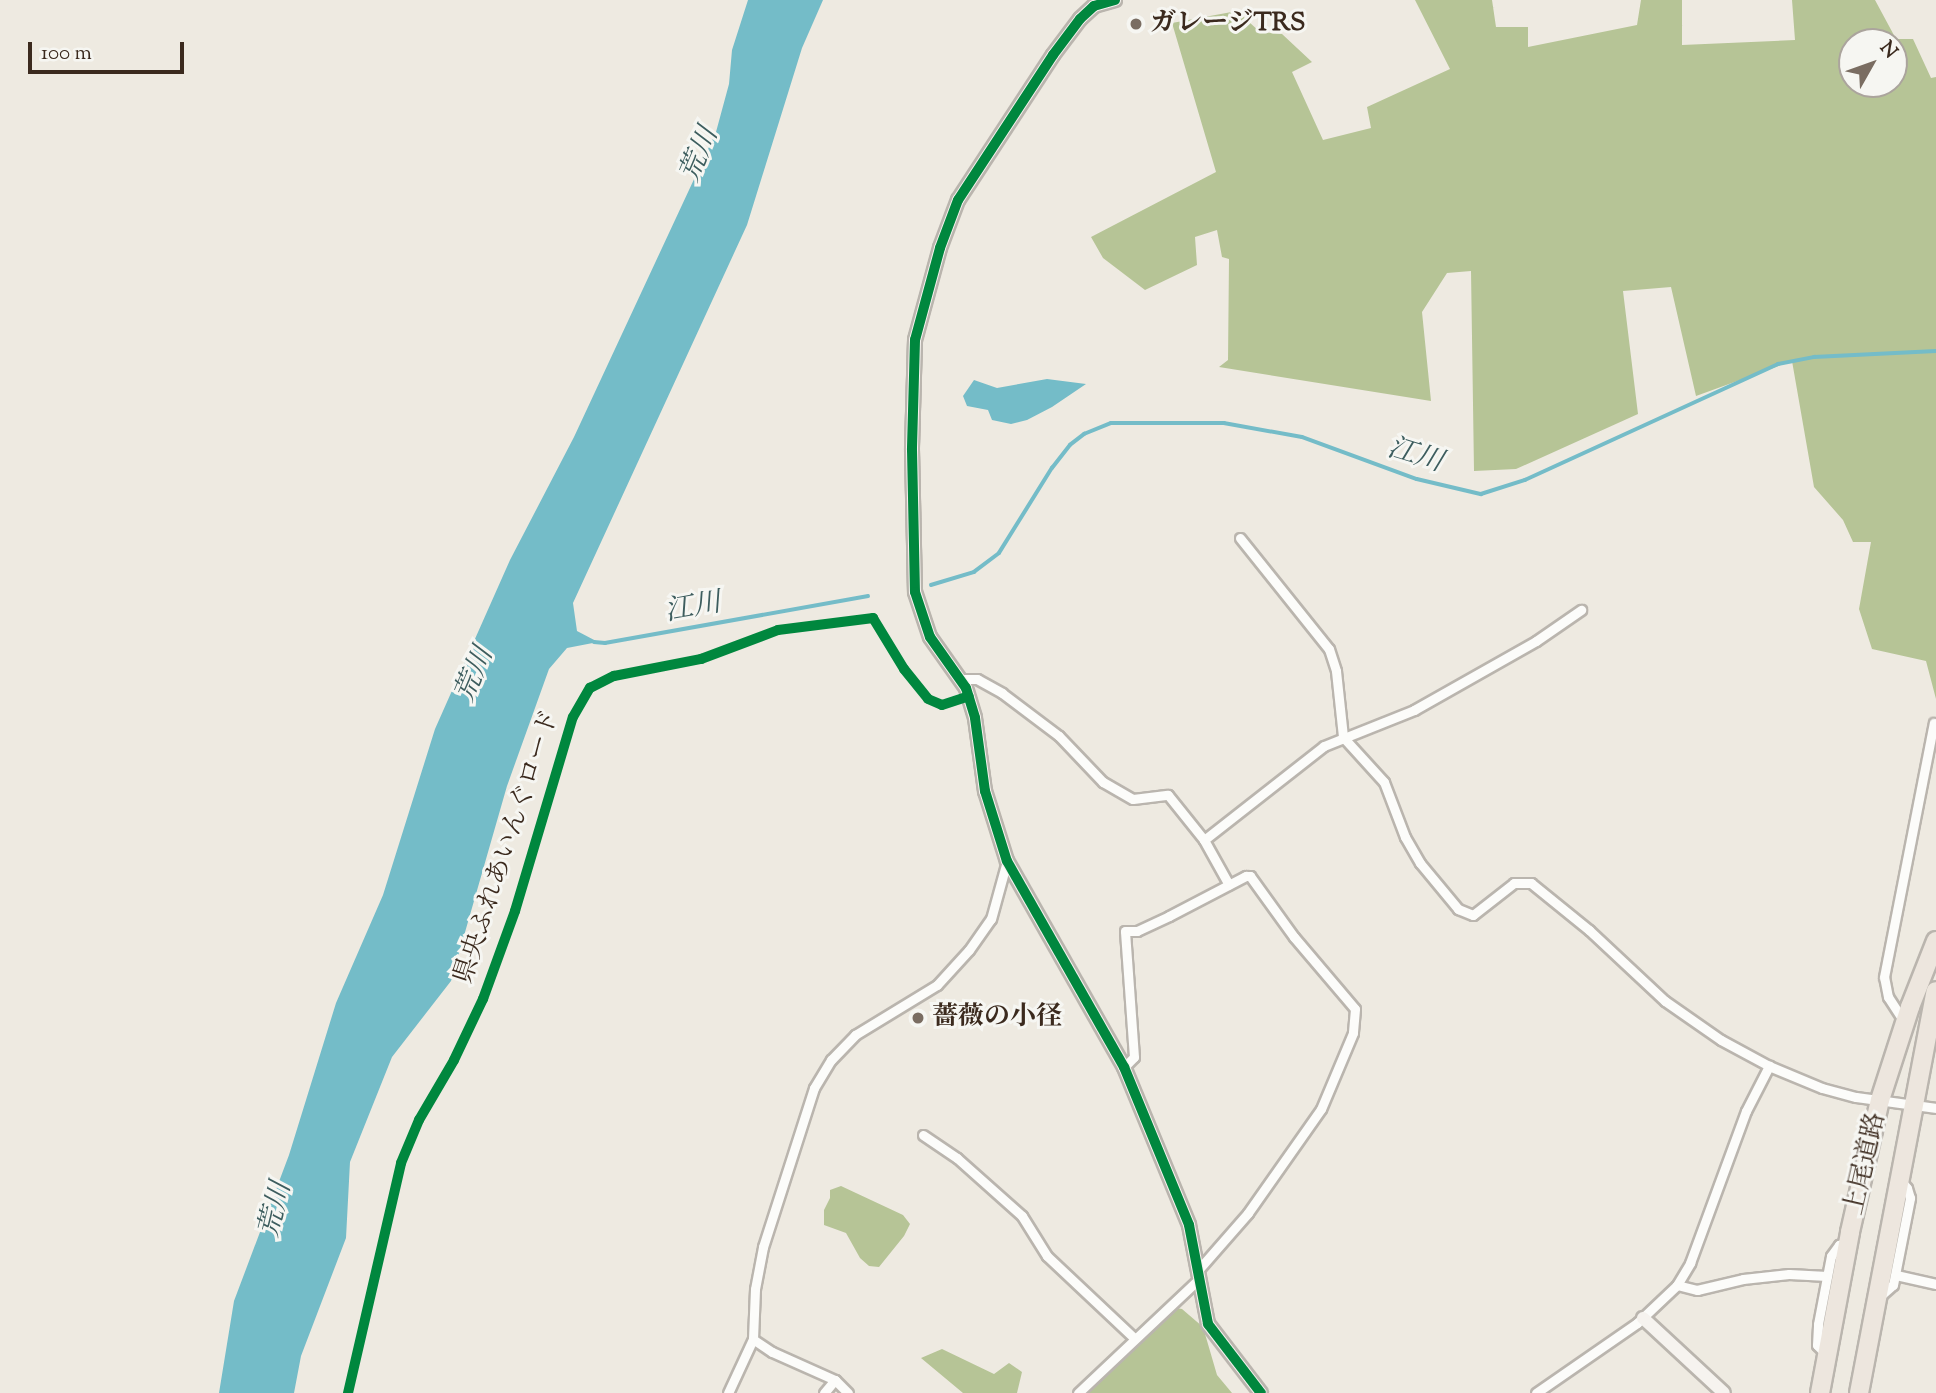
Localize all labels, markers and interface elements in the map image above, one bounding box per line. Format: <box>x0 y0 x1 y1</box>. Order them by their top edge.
place label: ガレージTRS <box>1150 8 1306 40</box>
marker: ガレージTRS <box>1128 16 1144 32</box>
scale bar <box>32 28 187 72</box>
north arrow <box>1838 28 1908 98</box>
text: N <box>1873 36 1903 65</box>
text: 100 m <box>41 39 92 69</box>
water label: 荒川 <box>674 123 726 187</box>
water label: 江川 <box>1383 432 1447 480</box>
water label: 江川 <box>663 587 723 629</box>
water label: 荒川 <box>449 643 501 707</box>
street label: 県央ふれあいんぐロード <box>449 706 567 988</box>
place label: 薔薇の小径 <box>932 1002 1062 1034</box>
marker: 薔薇の小径 <box>910 1010 926 1026</box>
street label: 上尾道路 <box>1839 1110 1893 1218</box>
water label: 荒川 <box>253 1179 299 1241</box>

